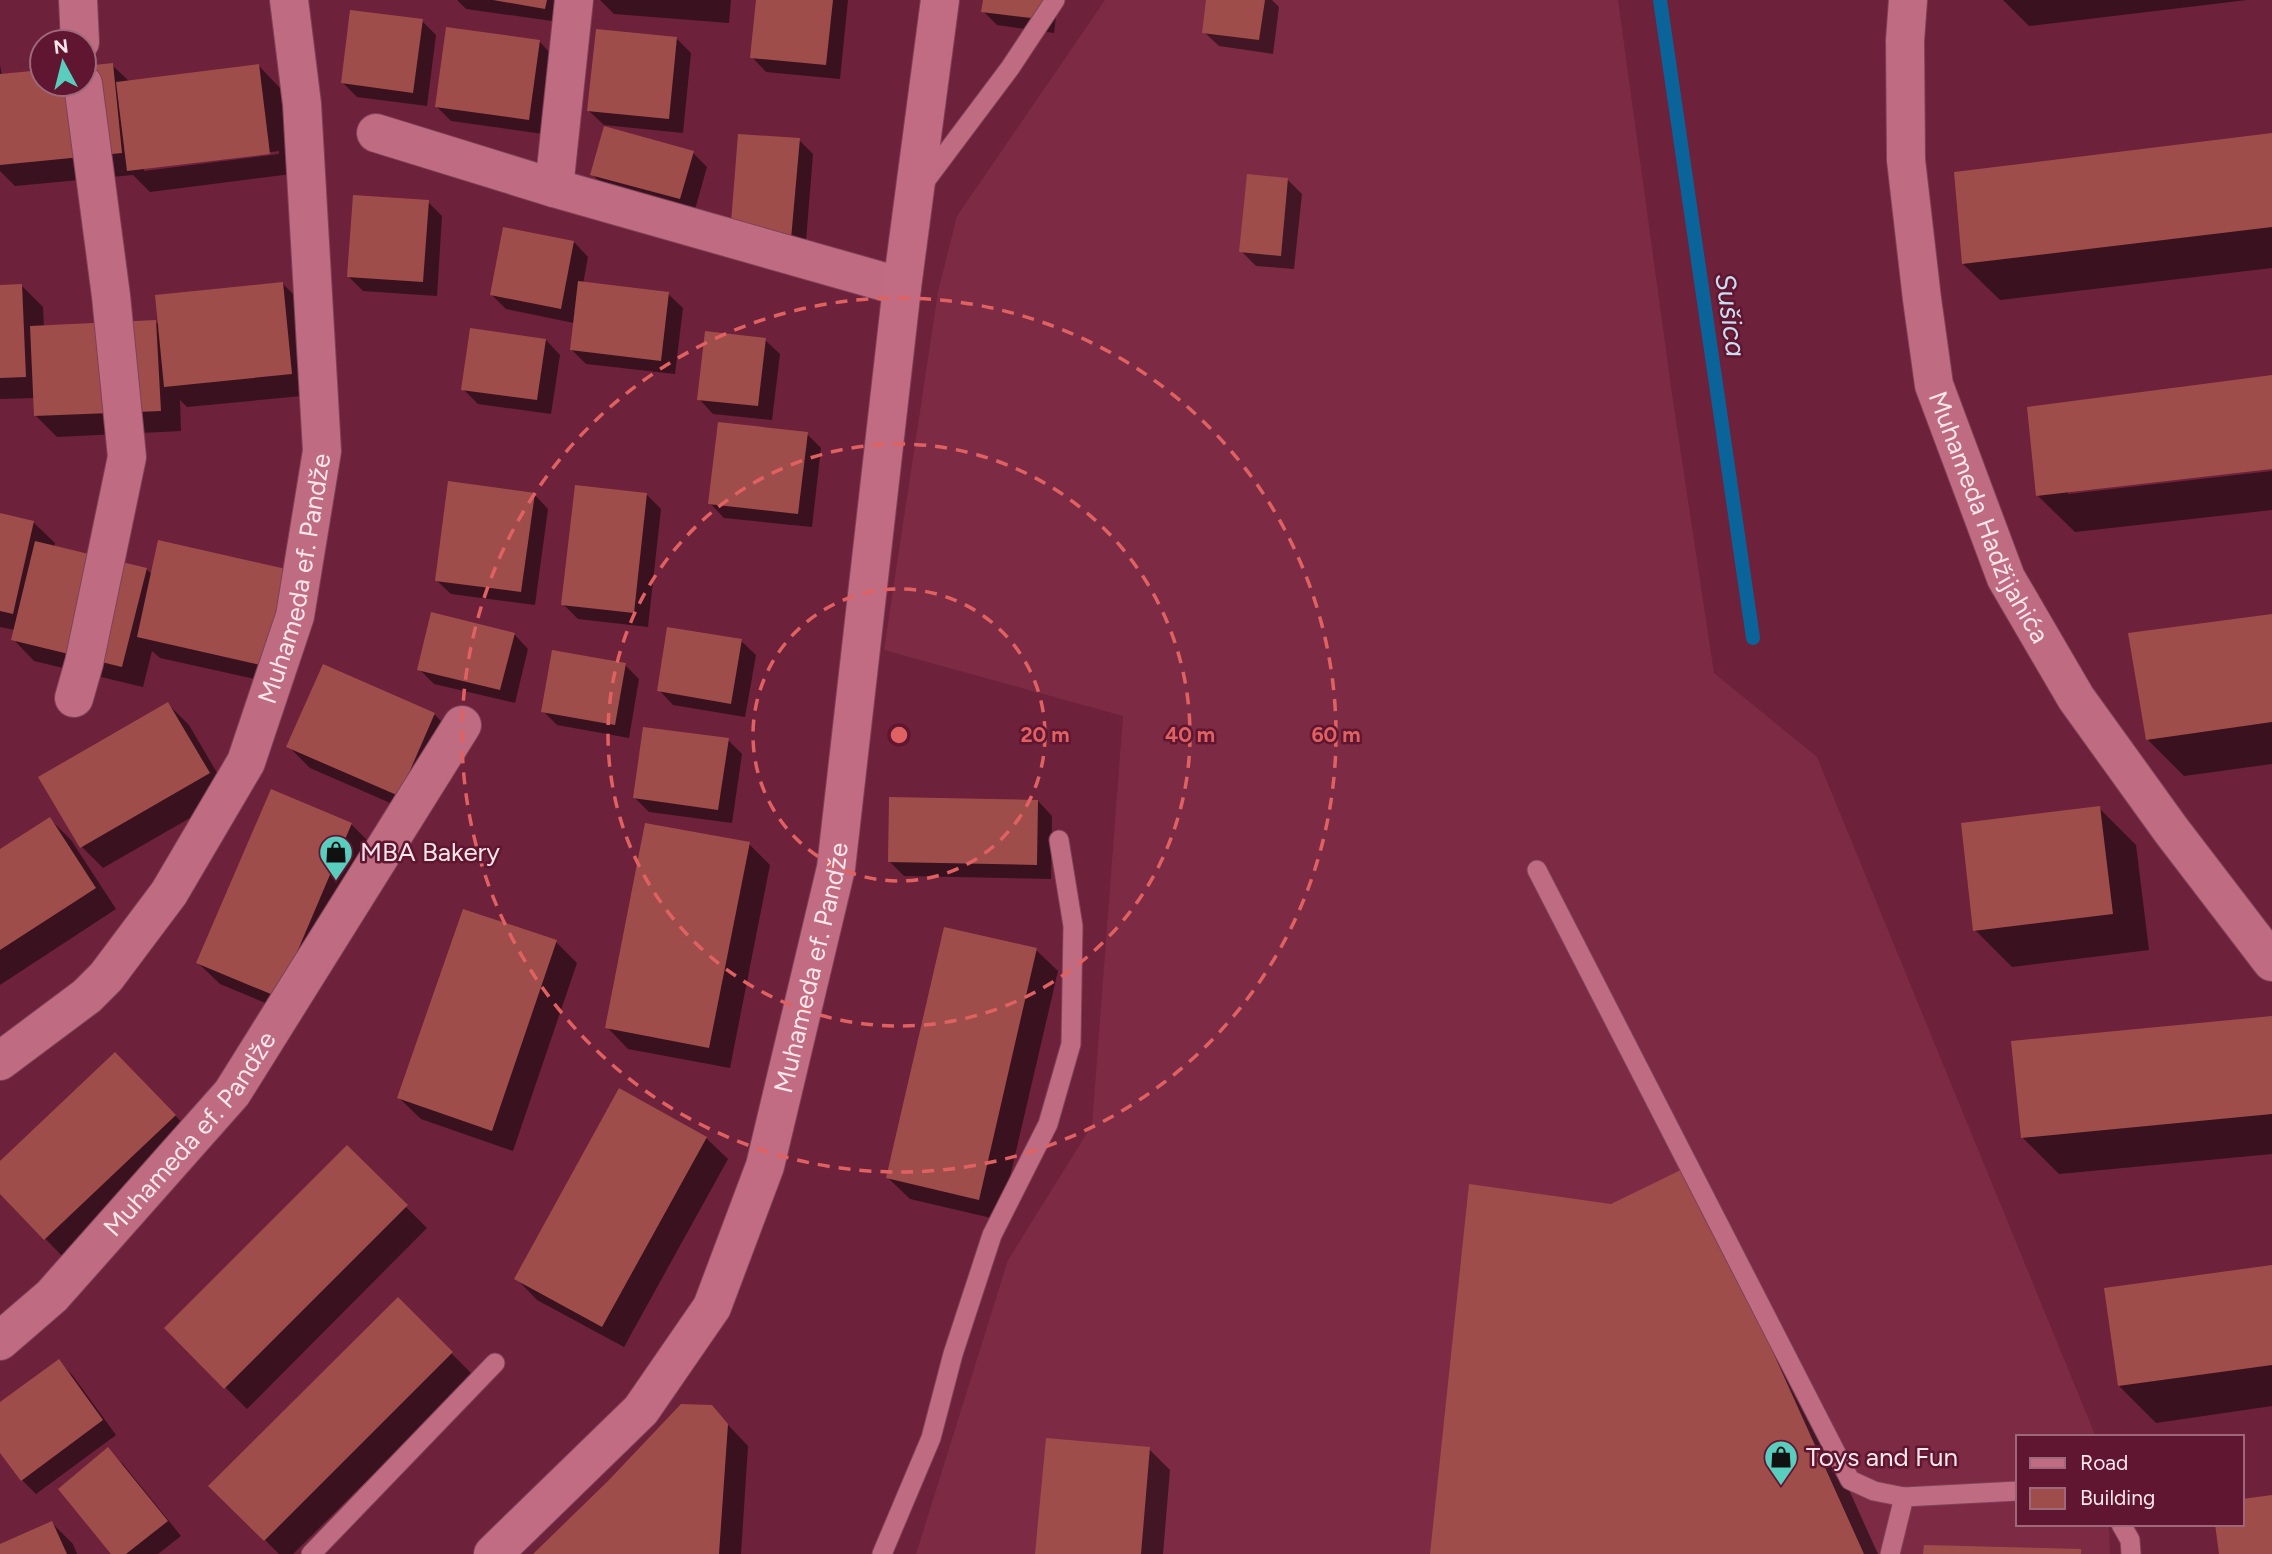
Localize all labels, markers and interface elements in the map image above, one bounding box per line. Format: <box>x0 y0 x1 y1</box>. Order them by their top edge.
north arrow <box>28 28 98 98</box>
text: N <box>52 34 70 59</box>
water label: Sušica <box>1708 271 1754 359</box>
street label: Muhameda Hadžijahića <box>1922 387 2056 649</box>
street label: Muhameda ef. Pandže <box>251 451 337 708</box>
text: 20 m <box>1020 722 1070 747</box>
text: 40 m <box>1165 722 1215 747</box>
text: 60 m <box>1311 722 1361 747</box>
centre of rings <box>887 723 911 747</box>
shop icon: MBA Bakery <box>317 833 355 882</box>
place label: MBA Bakery <box>360 836 500 868</box>
street label: Muhameda ef. Pandže <box>767 841 855 1096</box>
street label: Muhameda ef. Pandže <box>97 1025 283 1243</box>
legend <box>2016 1435 2244 1526</box>
shop icon: Toys and Fun <box>1762 1438 1800 1487</box>
place label: Toys and Fun <box>1806 1441 1958 1473</box>
text: Road <box>2080 1450 2128 1475</box>
text: Building <box>2080 1485 2155 1510</box>

